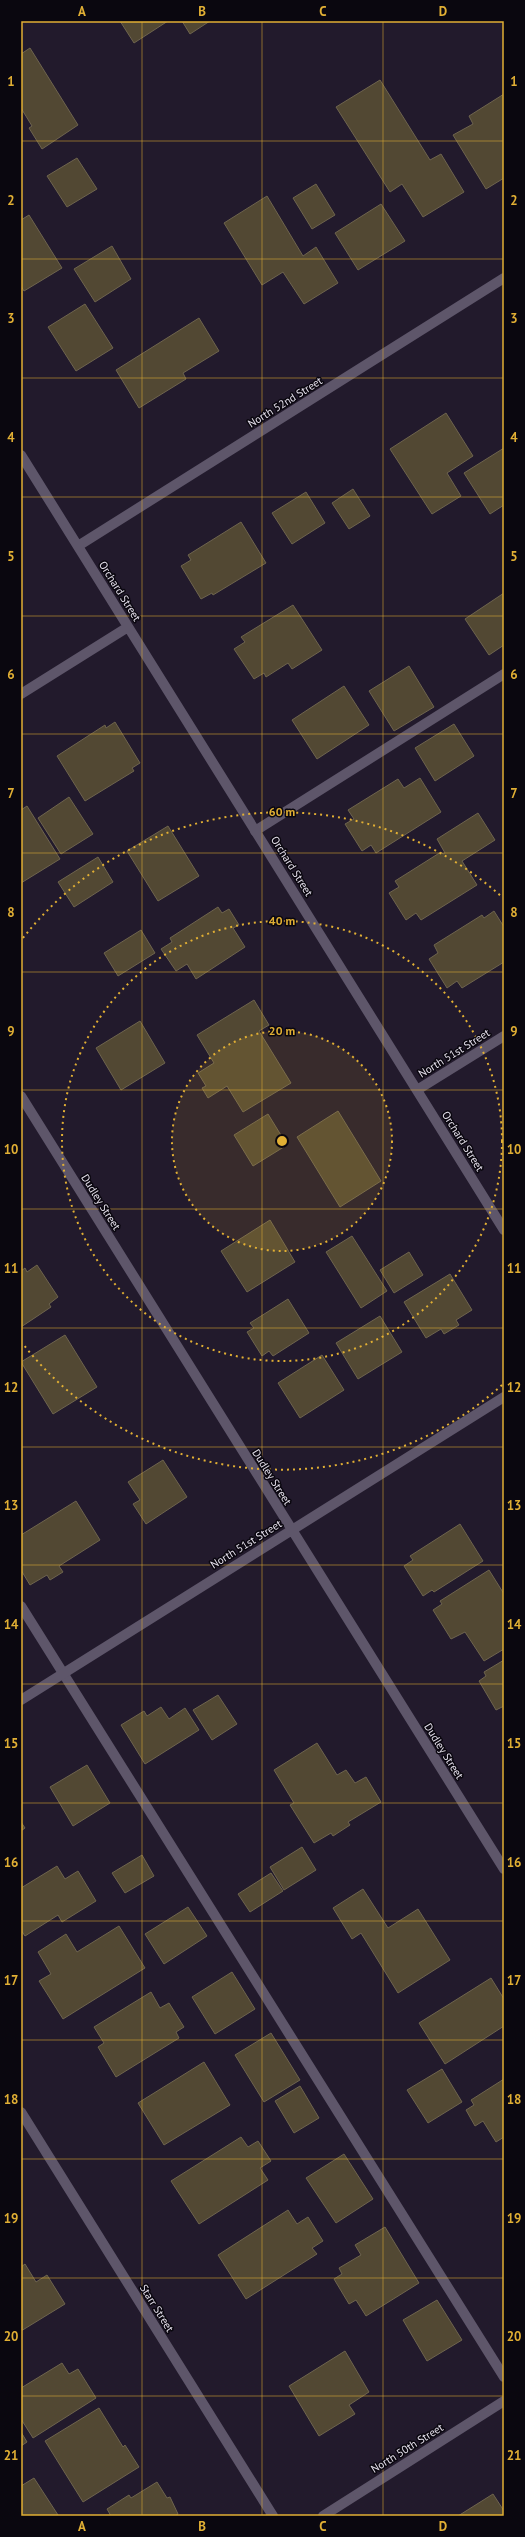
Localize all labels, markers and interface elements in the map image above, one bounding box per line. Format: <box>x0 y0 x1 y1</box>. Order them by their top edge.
text: A <box>78 3 86 20</box>
text: B <box>198 3 206 20</box>
text: C <box>319 3 327 20</box>
text: D <box>439 3 447 20</box>
text: 1 <box>7 73 15 90</box>
text: 1 <box>510 73 518 90</box>
text: 2 <box>7 192 15 209</box>
text: 2 <box>510 192 518 209</box>
text: 3 <box>7 310 15 327</box>
text: 3 <box>510 310 518 327</box>
street label: North 52nd Street <box>245 373 325 430</box>
text: 4 <box>7 429 15 446</box>
text: 4 <box>510 429 518 446</box>
text: 5 <box>7 548 15 565</box>
text: 5 <box>510 548 518 565</box>
street label: Orchard Street <box>96 558 144 624</box>
text: 6 <box>7 666 15 683</box>
text: 6 <box>510 666 518 683</box>
text: 7 <box>7 785 15 802</box>
text: 7 <box>510 785 518 802</box>
text: 60 m <box>269 804 295 819</box>
street label: Orchard Street <box>268 833 316 899</box>
text: 8 <box>7 904 15 921</box>
text: 8 <box>510 904 518 921</box>
text: 40 m <box>269 913 295 928</box>
text: 9 <box>7 1023 15 1040</box>
text: 20 m <box>269 1023 295 1038</box>
text: 9 <box>510 1023 518 1040</box>
street label: North 51st Street <box>416 1025 492 1081</box>
street label: Orchard Street <box>439 1108 487 1174</box>
centre of rings <box>275 1134 289 1148</box>
text: 10 <box>4 1141 18 1158</box>
text: 10 <box>507 1141 521 1158</box>
street label: Dudley Street <box>78 1171 124 1233</box>
text: 11 <box>4 1260 18 1277</box>
text: 11 <box>507 1260 521 1277</box>
text: 12 <box>4 1379 18 1396</box>
text: 12 <box>507 1379 521 1396</box>
street label: Dudley Street <box>249 1446 295 1508</box>
text: 13 <box>4 1497 18 1514</box>
text: 13 <box>507 1497 521 1514</box>
street label: North 51st Street <box>208 1516 284 1572</box>
text: 14 <box>4 1616 19 1633</box>
text: 14 <box>507 1616 522 1633</box>
street label: Dudley Street <box>421 1720 467 1782</box>
text: 15 <box>4 1735 18 1752</box>
text: 15 <box>507 1735 521 1752</box>
text: 16 <box>4 1854 18 1871</box>
text: 16 <box>507 1854 521 1871</box>
text: 17 <box>4 1972 18 1989</box>
text: 17 <box>507 1972 521 1989</box>
text: 18 <box>4 2091 18 2108</box>
text: 18 <box>507 2091 521 2108</box>
text: 19 <box>4 2210 18 2227</box>
text: 19 <box>507 2210 521 2227</box>
street label: Starr Street <box>137 2282 177 2335</box>
text: 20 <box>4 2328 18 2345</box>
text: 20 <box>507 2328 521 2345</box>
street label: North 50th Street <box>368 2420 446 2476</box>
text: 21 <box>4 2447 18 2464</box>
text: 21 <box>507 2447 521 2464</box>
text: A <box>78 2518 86 2535</box>
text: B <box>198 2518 206 2535</box>
text: C <box>319 2518 327 2535</box>
text: D <box>439 2518 447 2535</box>

